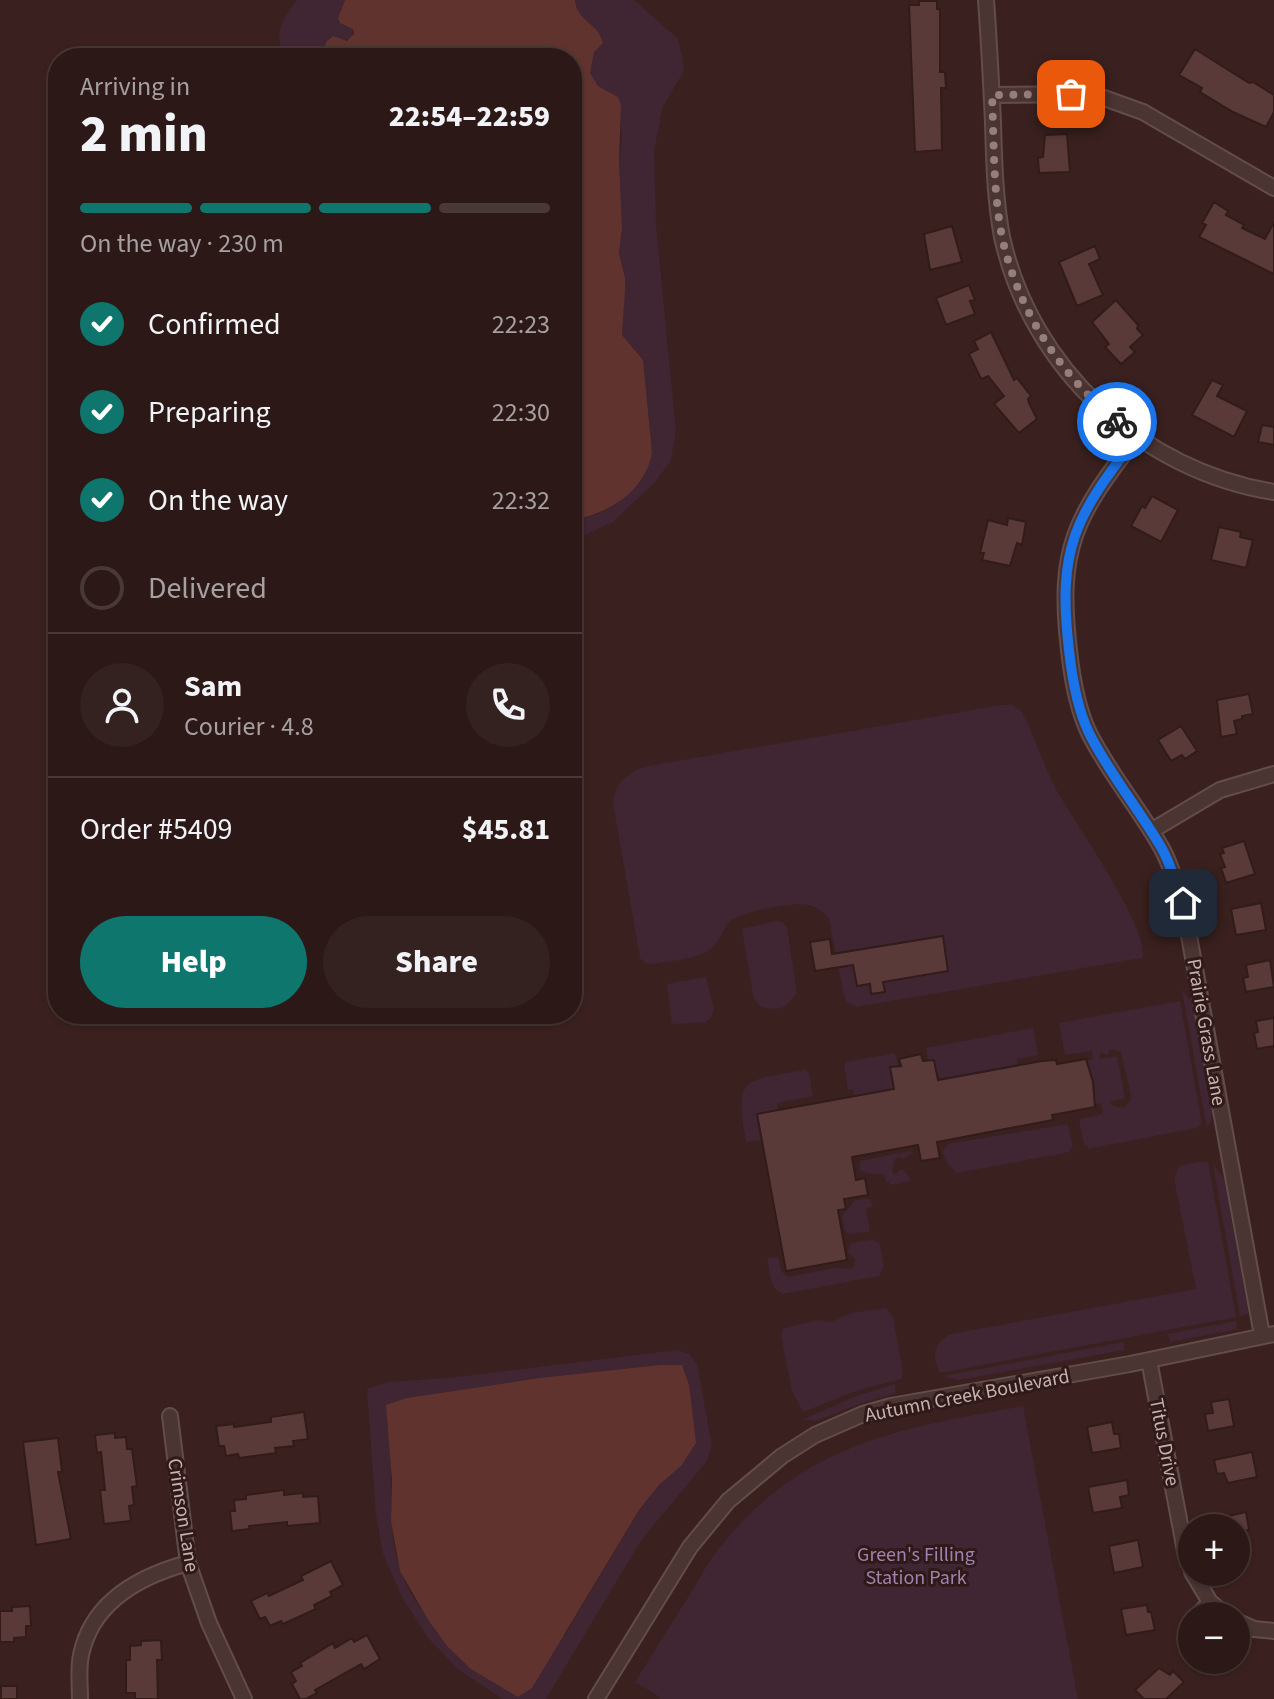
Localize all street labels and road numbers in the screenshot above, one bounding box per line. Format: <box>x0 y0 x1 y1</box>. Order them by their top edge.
street label: Prairie Grass Lane <box>1179 956 1233 1108</box>
street label: Autumn Creek Boulevard <box>862 1362 1072 1430</box>
street label: Titus Drive <box>1142 1396 1186 1489</box>
street label: Crimson Lane <box>160 1456 206 1574</box>

